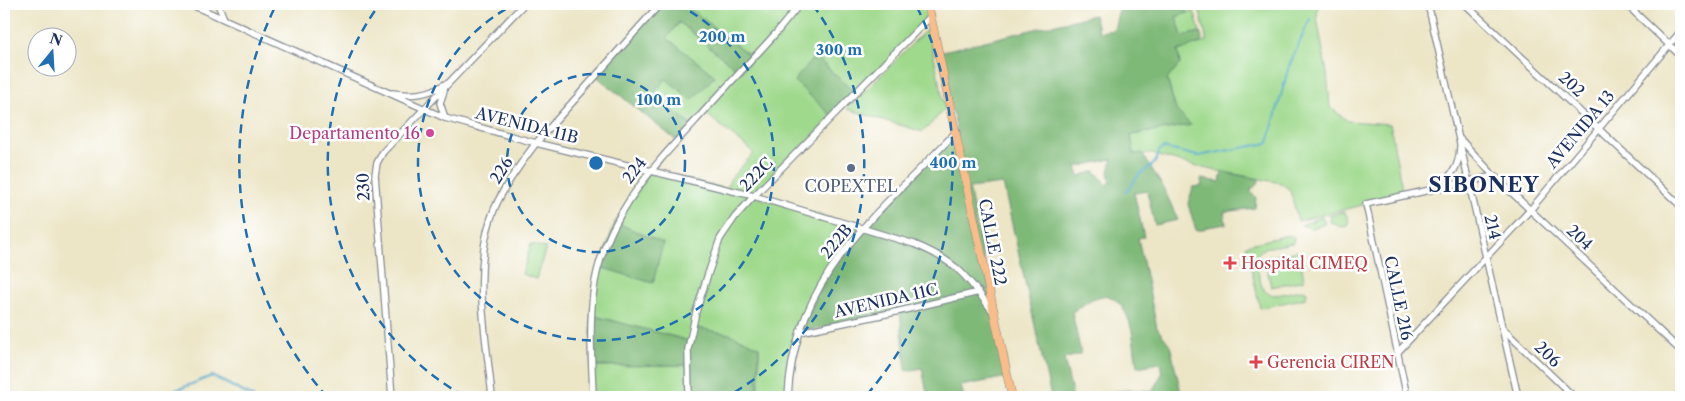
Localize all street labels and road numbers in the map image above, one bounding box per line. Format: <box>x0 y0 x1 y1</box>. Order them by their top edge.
street label: 202 <box>1555 67 1589 101</box>
street label: AVENIDA 13 <box>1541 86 1618 173</box>
street label: AVENIDA 11B <box>473 102 580 147</box>
street label: 226 <box>485 153 517 187</box>
street label: 224 <box>618 153 650 187</box>
street label: 222C <box>735 153 777 195</box>
street label: 230 <box>353 173 373 201</box>
street label: CALLE 222 <box>975 197 1011 287</box>
street label: 214 <box>1480 212 1506 242</box>
street label: 222B <box>816 220 856 262</box>
street label: 204 <box>1563 220 1597 254</box>
street label: CALLE 216 <box>1380 254 1418 342</box>
street label: AVENIDA 11C <box>831 278 940 322</box>
street label: 206 <box>1531 337 1565 371</box>

